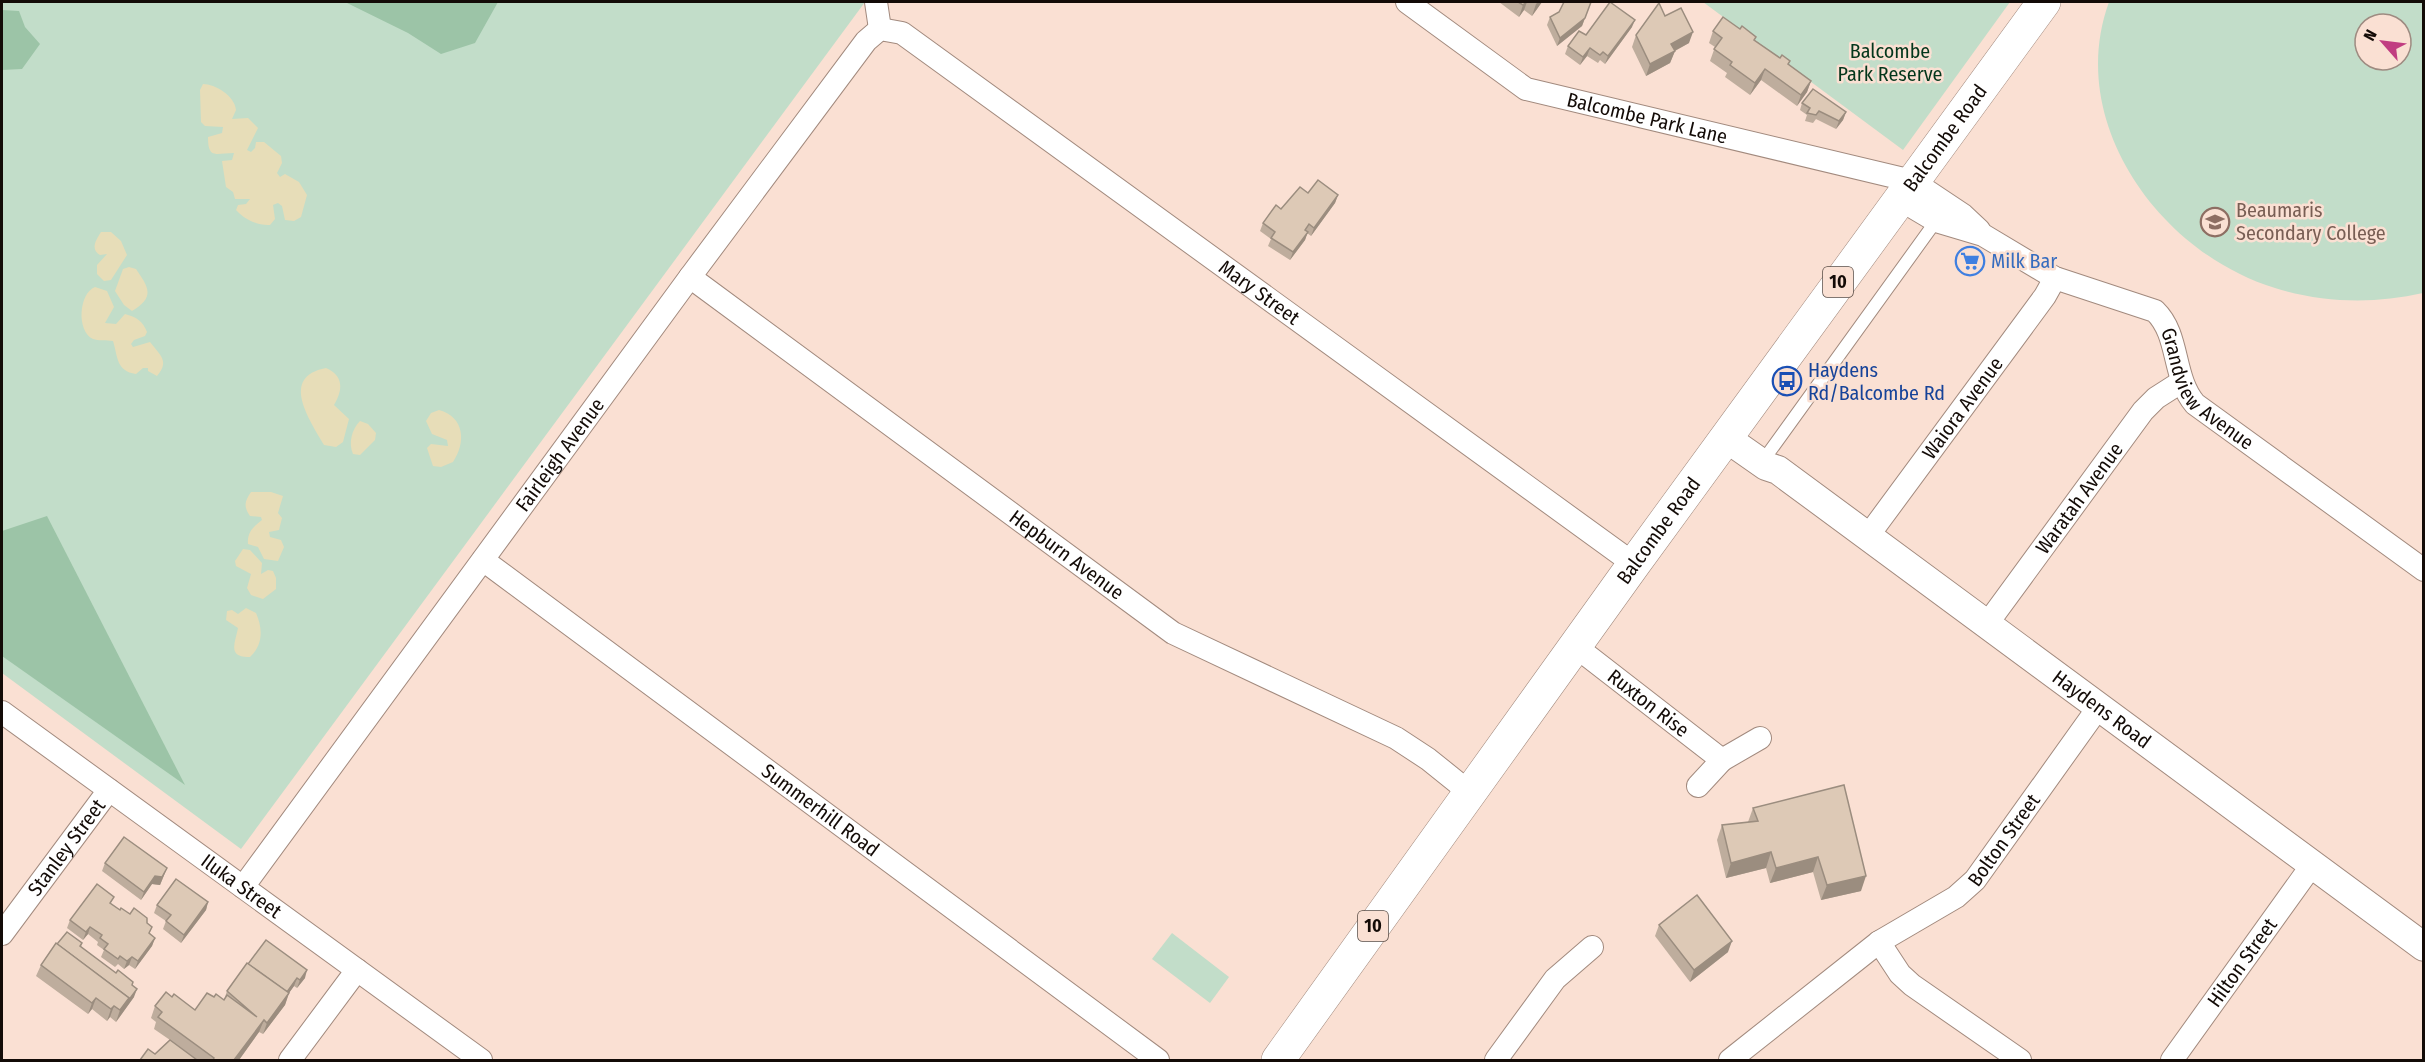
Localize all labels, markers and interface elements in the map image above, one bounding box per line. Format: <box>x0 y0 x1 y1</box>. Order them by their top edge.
north arrow <box>2353 12 2413 72</box>
text: N <box>2360 26 2381 44</box>
park label: Balcombe Park Reserve <box>1838 39 1942 86</box>
street label: Balcombe Road <box>1898 80 1992 196</box>
street label: Balcombe Park Lane <box>1564 87 1730 149</box>
place label: Beaumaris Secondary College <box>2236 198 2386 245</box>
school or university icon: Beaumaris Secondary College <box>2199 206 2231 238</box>
supermarket icon: Milk Bar <box>1954 245 1986 277</box>
place label: Milk Bar <box>1991 249 2057 273</box>
street label: Mary Street <box>1214 255 1305 330</box>
road number: 10 <box>1823 267 1853 297</box>
street label: Grandview Avenue <box>2156 324 2258 455</box>
street label: Waiora Avenue <box>1917 352 2008 464</box>
place label: Haydens Rd/Balcombe Rd <box>1808 358 1945 405</box>
bus stop icon: Haydens Rd/Balcombe Rd <box>1771 365 1803 397</box>
street label: Fairleigh Avenue <box>510 393 609 516</box>
street label: Waratah Avenue <box>2030 438 2128 558</box>
street label: Balcombe Road <box>1612 472 1705 589</box>
street label: Hepburn Avenue <box>1005 505 1129 605</box>
street label: Ruxton Rise <box>1603 664 1694 742</box>
street label: Haydens Road <box>2048 665 2156 753</box>
street label: Summerhill Road <box>757 759 884 861</box>
street label: Bolton Street <box>1962 789 2045 891</box>
street label: Stanley Street <box>23 794 110 900</box>
street label: Iluka Street <box>196 849 287 924</box>
road number: 10 <box>1358 911 1388 941</box>
street label: Hilton Street <box>2202 913 2282 1012</box>

